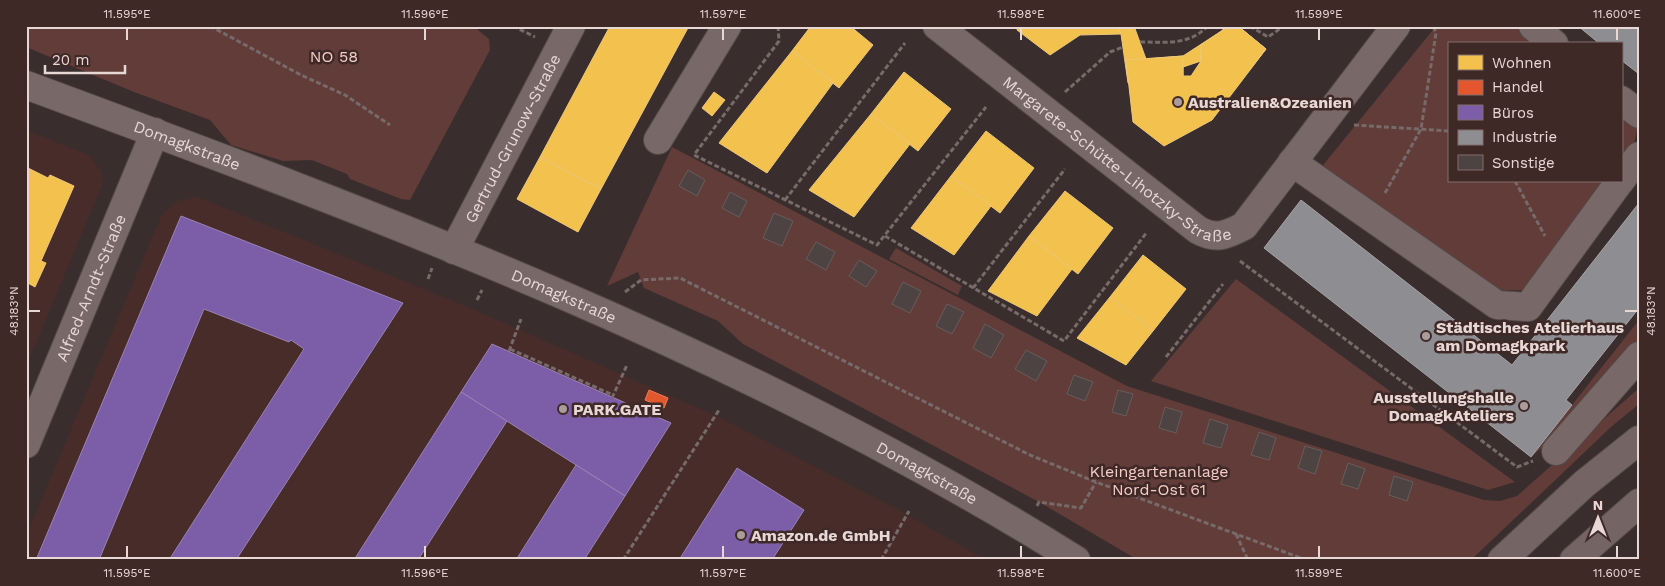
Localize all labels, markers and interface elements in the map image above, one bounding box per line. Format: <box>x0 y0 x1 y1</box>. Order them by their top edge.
text: 11.595°E <box>103 7 151 21</box>
text: 11.596°E <box>401 7 449 21</box>
text: 11.597°E <box>700 7 747 21</box>
text: 11.598°E <box>997 7 1045 21</box>
text: 11.599°E <box>1295 7 1343 21</box>
text: 11.600°E <box>1593 7 1641 21</box>
scale bar <box>45 42 125 74</box>
legend <box>1448 42 1622 182</box>
park label: NO 58 <box>310 47 358 66</box>
text: 20 m <box>52 51 90 69</box>
street label: Gertrud-Grunow-Straße <box>461 51 565 226</box>
text: Wohnen <box>1492 54 1551 72</box>
street label: Margarete-Schütte-Lihotzky-Straße <box>999 72 1234 246</box>
text: Handel <box>1492 78 1544 96</box>
place label: Australien&Ozeanien <box>1188 93 1352 112</box>
marker: Australien&Ozeanien <box>1172 96 1184 108</box>
text: Büros <box>1492 104 1534 122</box>
street label: Domagkstraße <box>131 117 243 174</box>
text: Industrie <box>1492 128 1557 146</box>
text: Sonstige <box>1492 154 1555 172</box>
street label: Alfred-Arndt-Straße <box>52 211 130 365</box>
street label: Domagkstraße <box>509 265 619 327</box>
text: 48.183°N <box>7 286 21 336</box>
text: 48.183°N <box>1644 286 1658 336</box>
place label: Städtisches Atelierhaus am Domagkpark <box>1436 318 1625 355</box>
marker: Städtisches Atelierhaus am Domagkpark <box>1420 330 1432 342</box>
place label: Ausstellungshalle DomagkAteliers <box>1373 388 1514 425</box>
place label: PARK.GATE <box>573 400 661 419</box>
marker: Ausstellungshalle DomagkAteliers <box>1518 400 1530 412</box>
marker: PARK.GATE <box>557 403 569 415</box>
street label: Domagkstraße <box>873 438 981 509</box>
park label: Kleingartenanlage Nord-Ost 61 <box>1090 462 1228 499</box>
north arrow <box>1572 494 1622 544</box>
text: N <box>1593 497 1603 513</box>
place label: Amazon.de GmbH <box>751 526 891 545</box>
marker: Amazon.de GmbH <box>735 529 747 541</box>
text: 11.595°E <box>103 566 151 580</box>
text: 11.596°E <box>401 566 449 580</box>
text: 11.597°E <box>700 566 747 580</box>
text: 11.598°E <box>997 566 1045 580</box>
text: 11.599°E <box>1295 566 1343 580</box>
text: 11.600°E <box>1593 566 1641 580</box>

